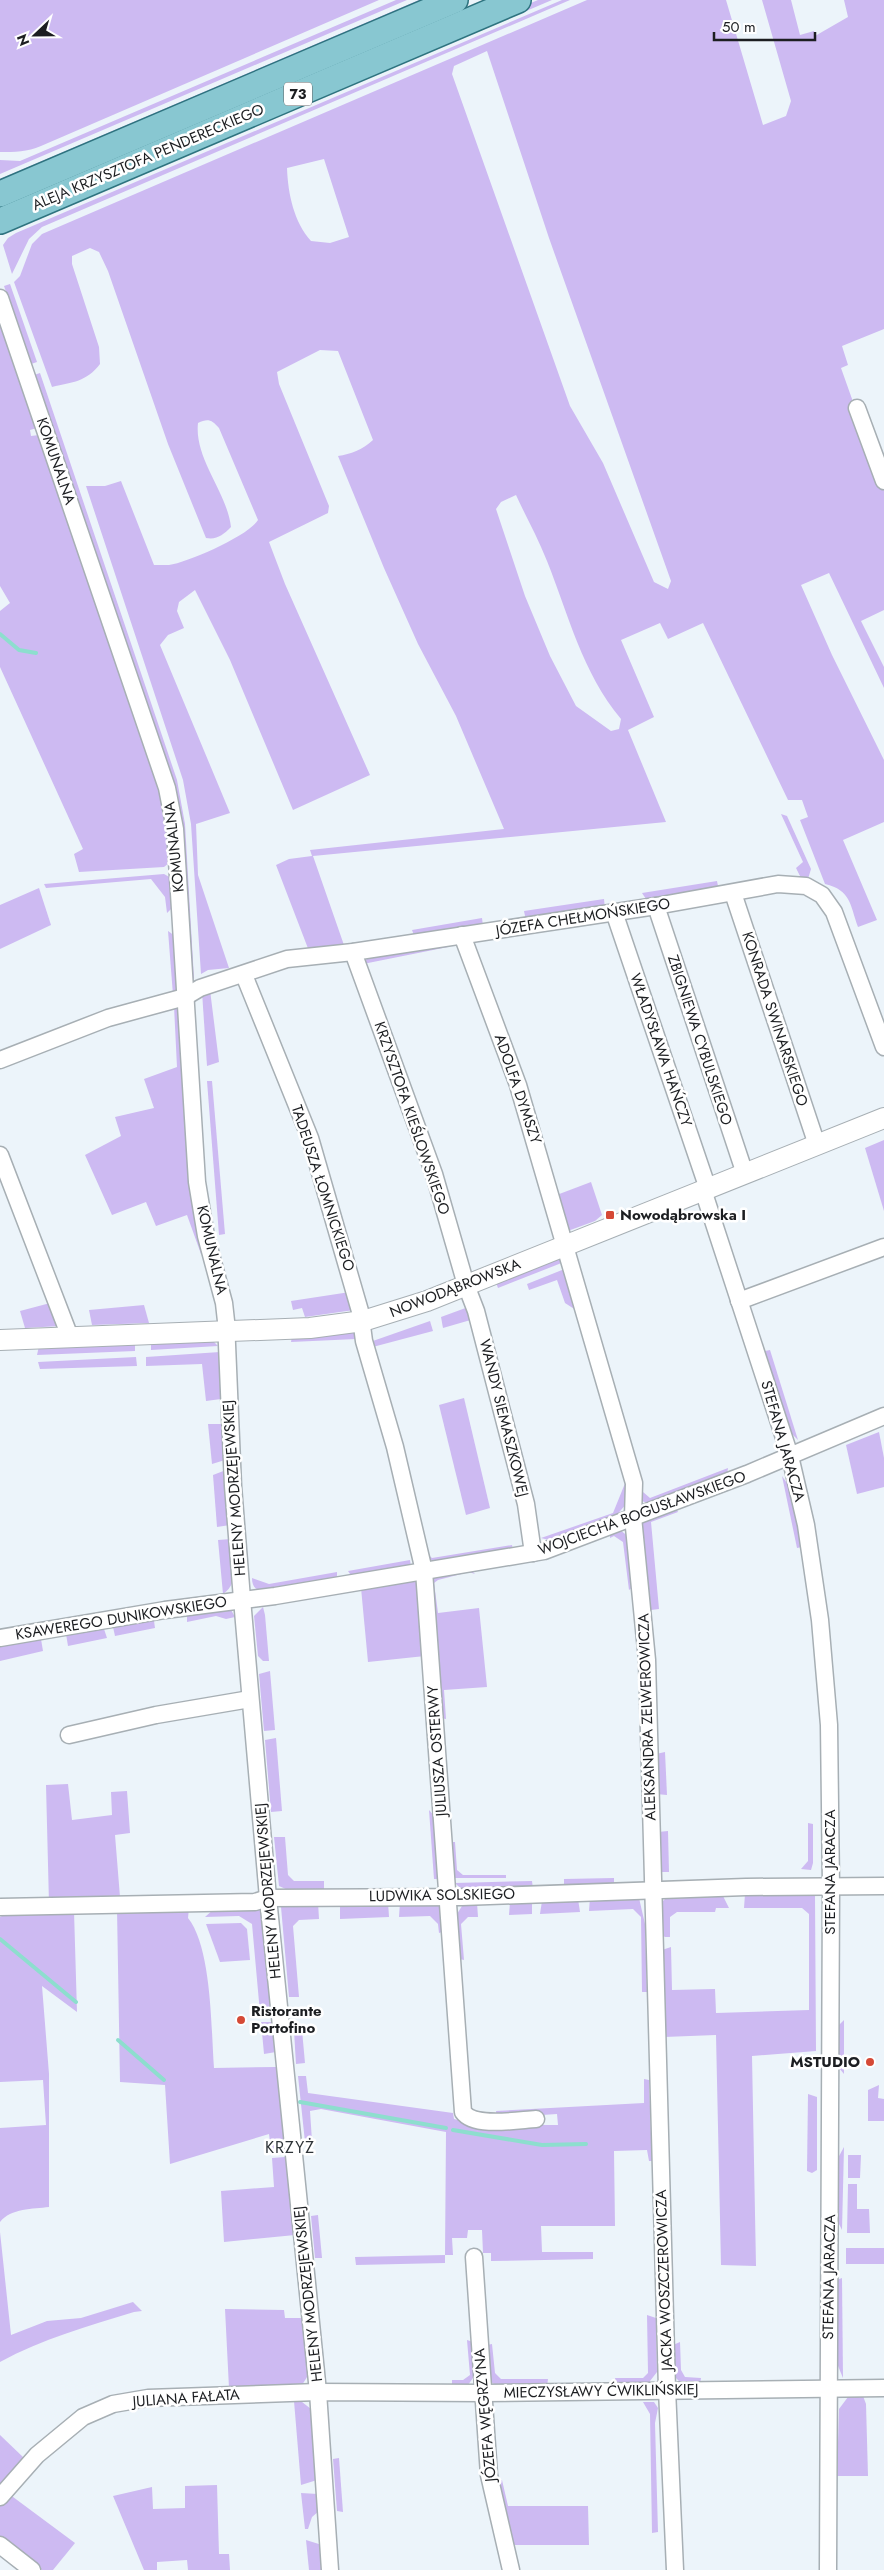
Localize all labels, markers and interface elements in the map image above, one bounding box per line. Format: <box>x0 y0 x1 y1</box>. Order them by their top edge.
north arrow <box>10 10 60 60</box>
scale bar <box>714 10 815 42</box>
text: 50 m <box>722 16 756 38</box>
text: N <box>12 31 34 49</box>
road number: 73 <box>284 82 312 106</box>
street label: ALEJA KRZYSZTOFA PENDERECKIEGO <box>29 98 267 216</box>
street label: KOMUNALNA <box>31 414 81 508</box>
street label: KOMUNALNA <box>158 801 190 893</box>
street label: JÓZEFA CHEŁMOŃSKIEGO <box>492 892 672 942</box>
street label: KONRADA SWINARSKIEGO <box>736 929 814 1109</box>
street label: ZBIGNIEWA CYBULSKIEGO <box>662 952 738 1128</box>
street label: WŁADYSŁAWA HAŃCZY <box>624 970 698 1130</box>
street label: KRZYSZTOFA KIEŚLOWSKIEGO <box>369 1018 455 1218</box>
street label: ADOLFA DYMSZY <box>489 1031 547 1148</box>
street label: TADEUSZA ŁOMNICKIEGO <box>286 1102 360 1274</box>
street label: KOMUNALNA <box>191 1203 233 1297</box>
place label: Nowodąbrowska I <box>620 1204 746 1226</box>
marker: Nowodąbrowska I <box>604 1209 616 1221</box>
street label: NOWODĄBROWSKA <box>386 1253 524 1323</box>
street label: WANDY SIEMASZKOWEJ <box>474 1337 534 1499</box>
street label: STEFANA JARACZA <box>755 1378 811 1504</box>
street label: HELENY MODRZEJEWSKIEJ <box>217 1399 251 1577</box>
street label: WOJCIECHA BOGUSŁAWSKIEGO <box>535 1465 749 1561</box>
street label: KSAWEREGO DUNIKOWSKIEGO <box>14 1590 228 1646</box>
street label: ALEKSANDRA ZELWEROWICZA <box>632 1613 662 1821</box>
street label: JULIUSZA OSTERWY <box>421 1684 453 1819</box>
street label: HELENY MODRZEJEWSKIEJ <box>249 1802 287 1980</box>
street label: STEFANA JARACZA <box>819 1809 841 1935</box>
street label: LUDWIKA SOLSKIEGO <box>369 1883 515 1907</box>
place label: Ristorante Portofino <box>251 2000 322 2039</box>
marker: Ristorante Portofino <box>235 2014 247 2026</box>
place label: MSTUDIO <box>790 2051 860 2073</box>
marker: MSTUDIO <box>864 2056 876 2068</box>
district label: KRZYŻ <box>265 2136 315 2159</box>
street label: JACKA WOSZCZEROWICZA <box>650 2189 678 2373</box>
street label: HELENY MODRZEJEWSKIEJ <box>288 2205 328 2383</box>
street label: STEFANA JARACZA <box>817 2214 841 2340</box>
street label: JÓZEFA WĘGRZYNA <box>468 2347 502 2485</box>
street label: MIECZYSŁAWY ĆWIKLIŃSKIEJ <box>503 2378 699 2404</box>
street label: JULIANA FAŁATA <box>130 2383 240 2413</box>

